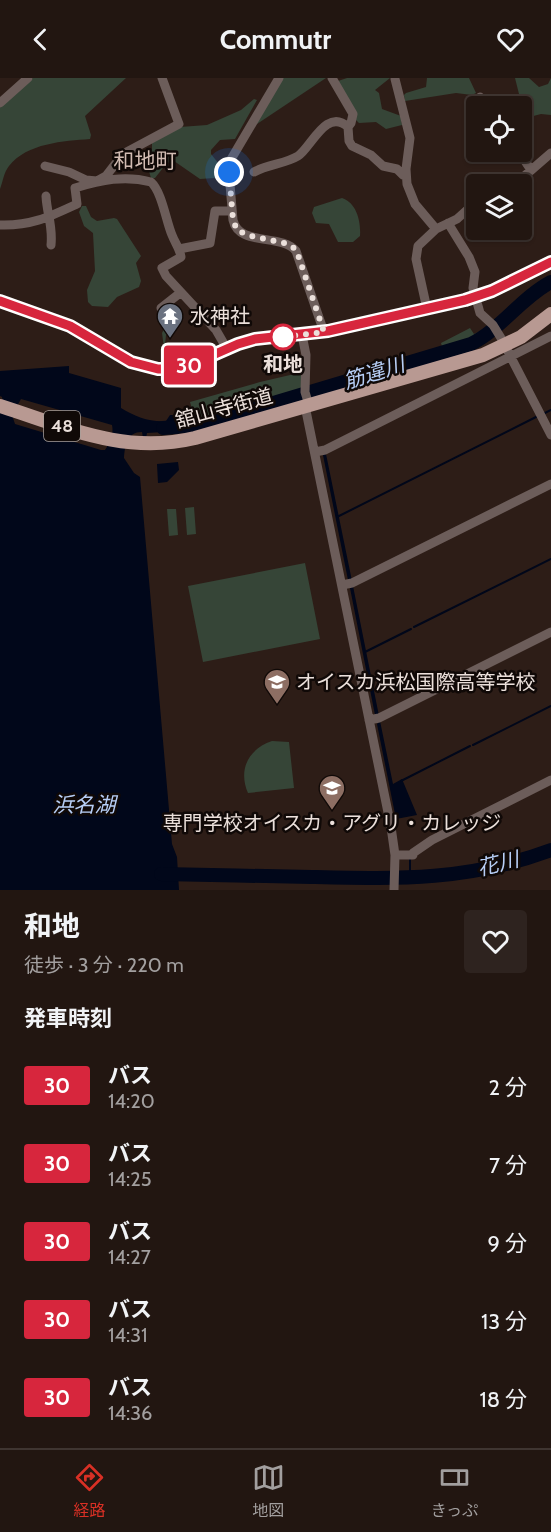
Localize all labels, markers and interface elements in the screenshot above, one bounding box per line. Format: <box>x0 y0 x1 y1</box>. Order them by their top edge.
icon: back <box>24 23 57 56</box>
text: Commutr <box>220 23 331 56</box>
icon: heart <box>494 23 527 56</box>
map controls <box>466 96 532 240</box>
button: locate <box>466 96 532 162</box>
district label: 和地町 <box>114 148 177 173</box>
your location <box>214 157 244 187</box>
button: layers <box>466 174 532 240</box>
temple icon: 水神社 <box>155 301 185 339</box>
place label: 水神社 <box>190 304 250 328</box>
marker: 和地 <box>270 324 296 350</box>
line badge: 30 <box>162 346 216 384</box>
water label: 筋違川 <box>340 351 410 394</box>
place label: 和地 <box>263 352 303 376</box>
text: 30 <box>176 353 202 378</box>
street label: 舘山寺街道 <box>173 383 275 433</box>
road number: 48 <box>44 411 80 441</box>
school or university icon: オイスカ浜松国際高等学校 <box>262 667 292 705</box>
place label: オイスカ浜松国際高等学校 <box>296 670 535 694</box>
school or university icon: 専門学校オイスカ・アグリ・カレッジ <box>317 773 347 811</box>
water label: 浜名湖 <box>53 792 118 817</box>
place label: 専門学校オイスカ・アグリ・カレッジ <box>163 811 501 835</box>
water label: 花川 <box>474 846 523 881</box>
text: 和地 <box>24 909 80 943</box>
button: heart <box>464 910 527 973</box>
text: 徒歩 · 3 分 · 220 m <box>24 953 184 977</box>
text: 発車時刻 <box>24 1005 112 1032</box>
text: バス <box>108 1062 152 1089</box>
text: 30 <box>44 1073 70 1098</box>
text: 2 分 <box>489 1074 527 1101</box>
text: 14:20 <box>108 1089 155 1113</box>
text: バス <box>108 1140 152 1167</box>
text: 30 <box>44 1151 70 1176</box>
text: 7 分 <box>489 1152 527 1179</box>
text: 14:25 <box>108 1167 152 1191</box>
text: バス <box>108 1218 152 1245</box>
text: 30 <box>44 1229 70 1254</box>
text: 9 分 <box>488 1230 527 1257</box>
text: 14:27 <box>108 1245 151 1269</box>
text: バス <box>108 1296 152 1323</box>
text: 30 <box>44 1307 70 1332</box>
text: 13 分 <box>481 1308 527 1335</box>
text: 14:31 <box>108 1323 148 1347</box>
text: バス <box>108 1374 152 1401</box>
text: 30 <box>44 1385 70 1410</box>
text: 18 分 <box>480 1386 527 1413</box>
text: 14:36 <box>108 1401 152 1425</box>
tab: 経路 <box>73 1461 106 1521</box>
tab: 地図 <box>252 1461 285 1521</box>
tab: きっぷ <box>431 1461 478 1521</box>

